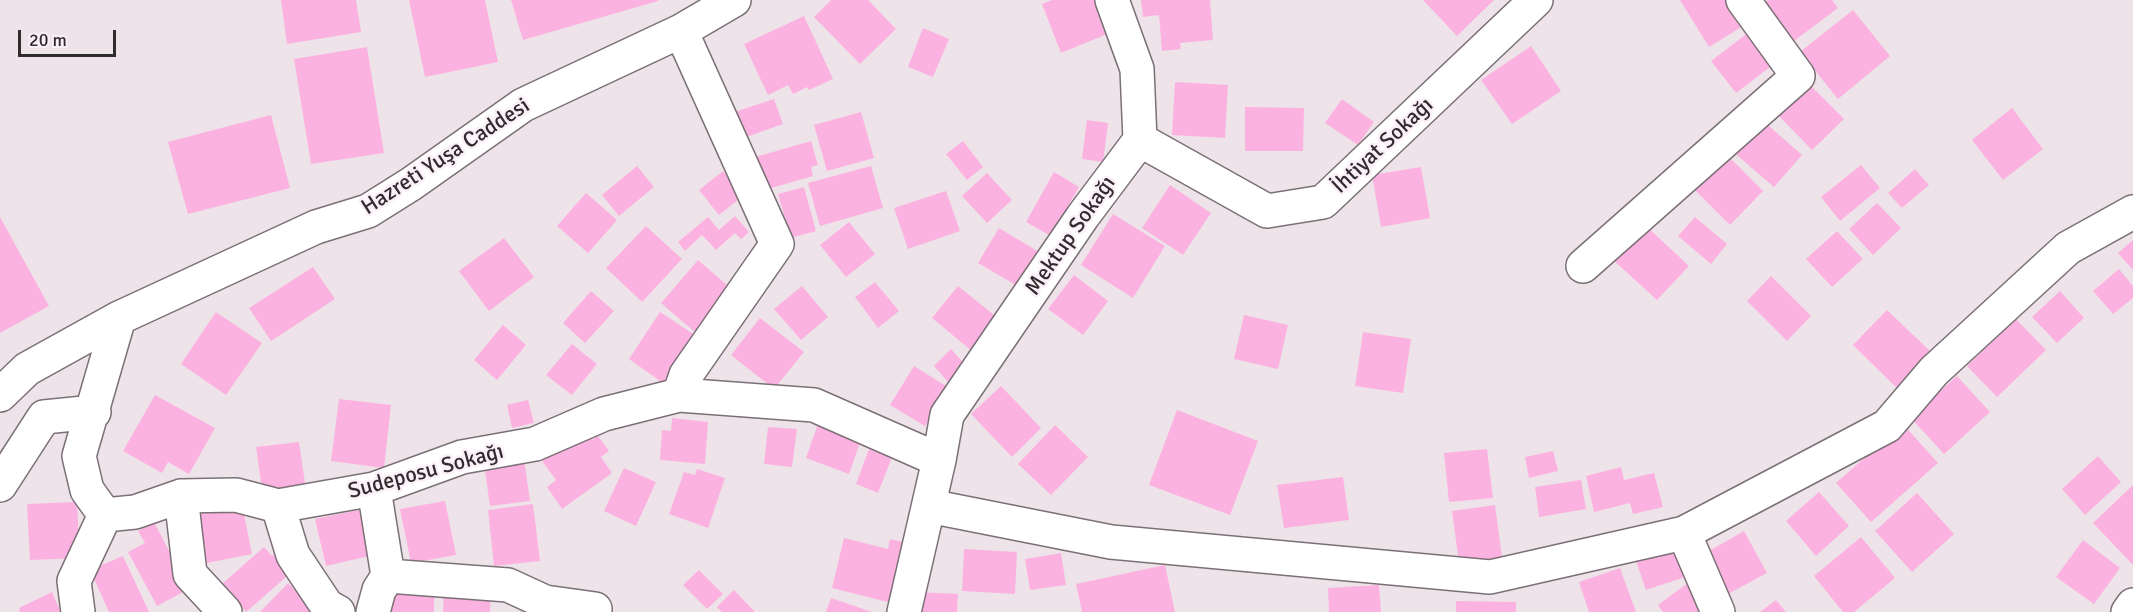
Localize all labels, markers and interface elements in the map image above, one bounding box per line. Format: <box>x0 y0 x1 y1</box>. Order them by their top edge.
scale bar <box>21 18 118 56</box>
text: 20 m <box>29 29 67 51</box>
street label: İhtiyat Sokağı <box>1327 92 1439 200</box>
street label: Hazreti Yuşa Caddesi <box>357 93 535 221</box>
street label: Mektup Sokağı <box>1020 171 1122 301</box>
street label: Sudeposu Sokağı <box>345 439 507 505</box>

